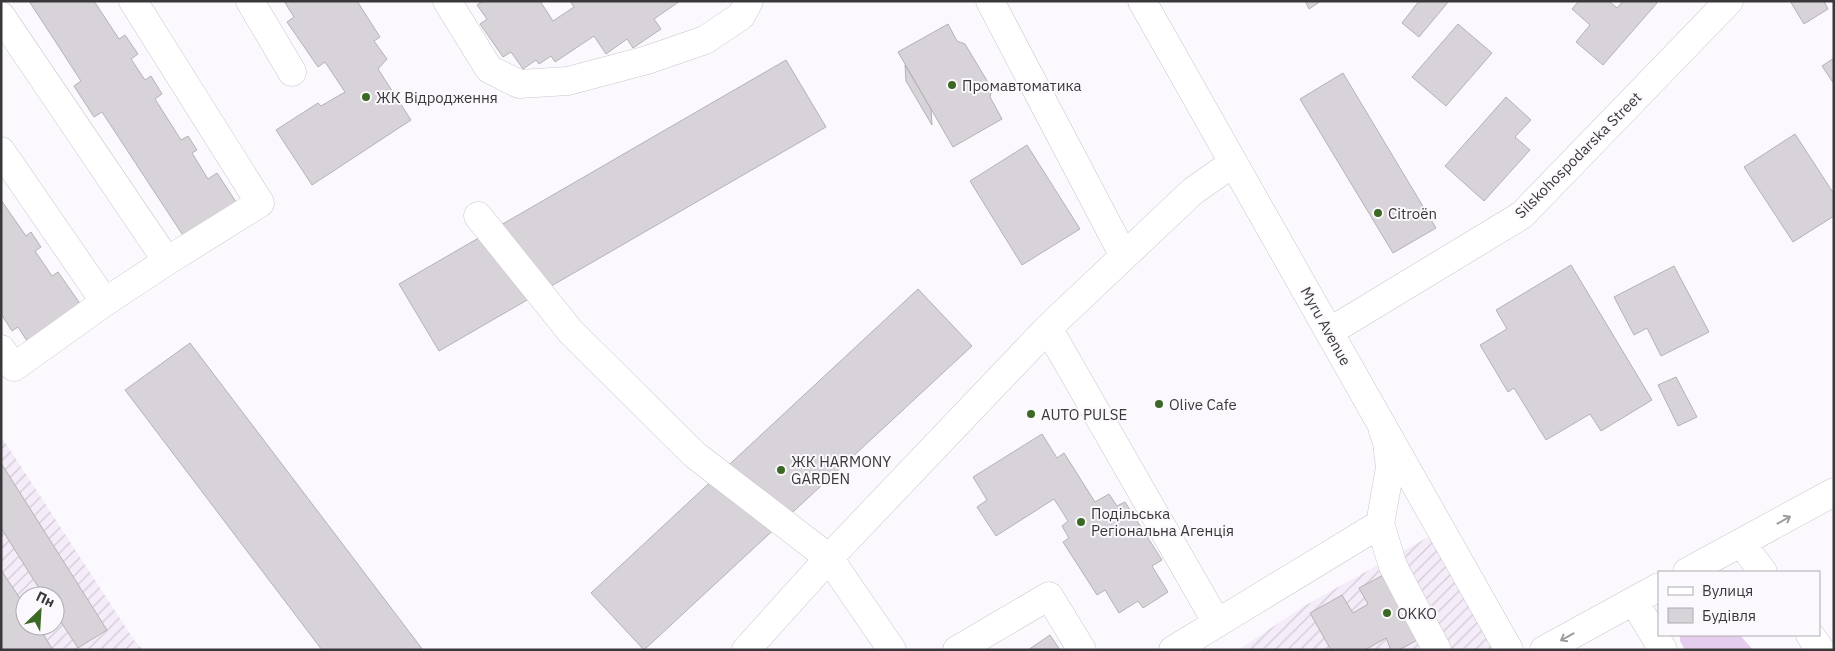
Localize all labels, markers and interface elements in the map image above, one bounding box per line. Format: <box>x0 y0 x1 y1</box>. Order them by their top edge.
place label: Промавтоматика <box>962 76 1082 95</box>
marker: Промавтоматика <box>946 79 958 91</box>
place label: ЖК Відродження <box>376 88 498 107</box>
street label: Silskohospodarska Street <box>1511 88 1645 222</box>
marker: ЖК Відродження <box>360 91 372 103</box>
place label: Citroën <box>1388 204 1437 223</box>
marker: Citroën <box>1372 207 1384 219</box>
street label: Myru Avenue <box>1297 283 1355 369</box>
place label: Olive Cafe <box>1169 395 1237 414</box>
marker: Olive Cafe <box>1153 398 1165 410</box>
place label: AUTO PULSE <box>1041 405 1127 424</box>
marker: AUTO PULSE <box>1025 408 1037 420</box>
place label: ЖК HARMONY GARDEN <box>791 452 891 488</box>
marker: ЖК HARMONY GARDEN <box>775 464 787 476</box>
place label: Подільська Регіональна Агенція <box>1091 504 1234 540</box>
one-way arrow <box>1776 514 1791 524</box>
marker: Подільська Регіональна Агенція <box>1075 516 1087 528</box>
legend <box>1658 571 1820 636</box>
text: Вулиця <box>1702 581 1753 600</box>
north arrow <box>15 586 65 636</box>
text: Пн <box>33 587 58 611</box>
place label: OKKO <box>1397 604 1437 623</box>
text: Будівля <box>1702 606 1756 625</box>
marker: OKKO <box>1381 607 1393 619</box>
one-way arrow <box>1560 632 1575 642</box>

